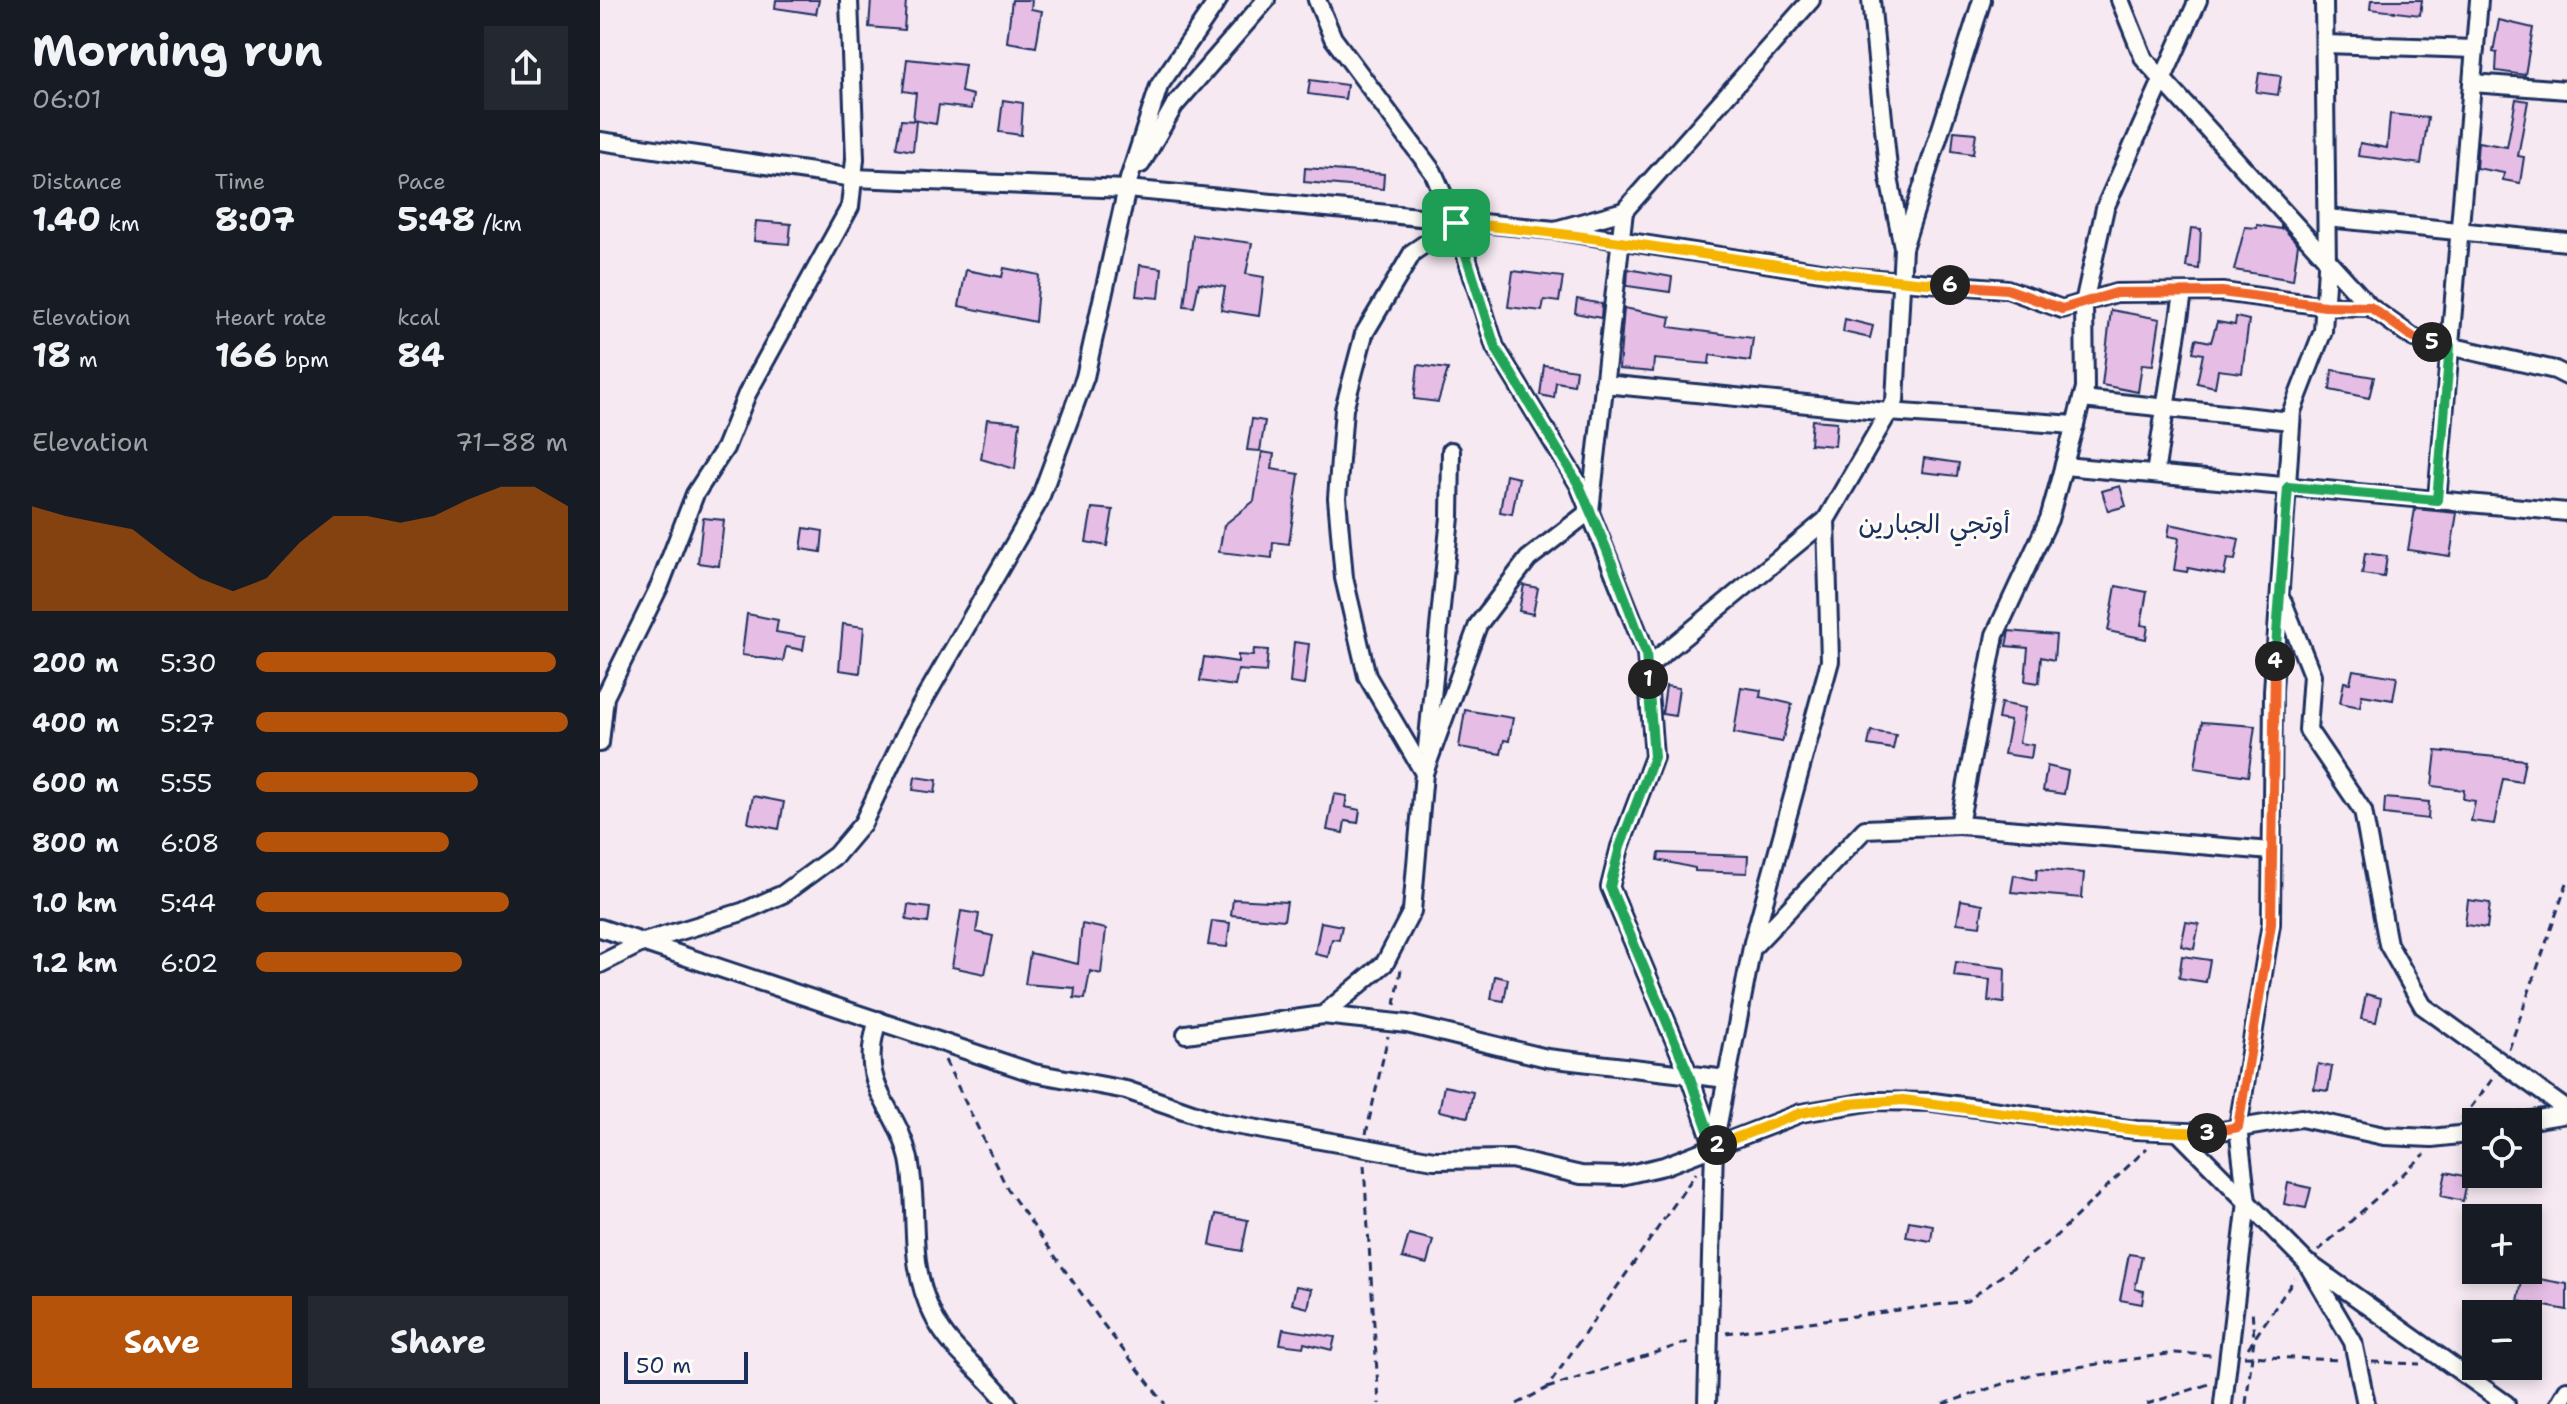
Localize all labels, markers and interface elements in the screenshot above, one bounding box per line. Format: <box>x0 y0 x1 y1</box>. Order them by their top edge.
text: Morning run <box>32 21 323 80</box>
button: share <box>484 26 568 110</box>
text: 06:01 <box>32 81 102 116</box>
text: Distance <box>32 167 122 196</box>
text: Time <box>215 167 265 196</box>
text: Pace <box>397 167 446 196</box>
pin <box>1422 189 1490 257</box>
text: 1.40 <box>32 196 101 242</box>
text: 8:07 <box>215 196 295 242</box>
text: 5:48 <box>397 196 475 242</box>
icon: arrive <box>1434 201 1478 245</box>
text: km <box>101 209 140 238</box>
text: /km <box>475 209 522 238</box>
pin: 6 <box>1930 265 1970 305</box>
text: 6 <box>1942 270 1958 299</box>
text: Elevation <box>32 303 130 332</box>
text: Heart rate <box>215 303 327 332</box>
text: kcal <box>397 303 440 332</box>
pin: 5 <box>2412 322 2452 362</box>
text: 5 <box>2425 327 2439 356</box>
text: 18 <box>32 332 71 378</box>
text: 166 <box>215 332 277 378</box>
text: 84 <box>397 332 445 378</box>
text: m <box>71 345 98 374</box>
text: bpm <box>277 345 329 374</box>
text: Elevation <box>32 424 148 459</box>
text: 71–88 m <box>455 424 568 459</box>
district label: أوتجي الجبارين <box>1858 506 2010 547</box>
pin: 4 <box>2255 641 2295 681</box>
text: 200 m <box>32 645 119 680</box>
text: 5:30 <box>160 645 217 680</box>
text: 4 <box>2267 646 2283 675</box>
pin: 1 <box>1628 659 1668 699</box>
text: 1 <box>1643 664 1653 693</box>
text: 400 m <box>32 705 119 740</box>
text: 5:27 <box>160 705 215 740</box>
text: 600 m <box>32 765 119 800</box>
text: 5:55 <box>160 765 213 800</box>
text: 800 m <box>32 825 119 860</box>
text: 6:08 <box>160 825 220 860</box>
text: 1.0 km <box>32 885 117 920</box>
text: 5:44 <box>160 885 216 920</box>
text: 1.2 km <box>32 945 117 980</box>
text: 6:02 <box>160 945 218 980</box>
map controls <box>2462 1108 2542 1380</box>
button: locate <box>2462 1108 2542 1188</box>
pin: 3 <box>2187 1113 2227 1153</box>
text: 3 <box>2199 1118 2215 1147</box>
pin: 2 <box>1697 1125 1737 1165</box>
text: 2 <box>1709 1130 1725 1159</box>
button: + <box>2462 1204 2542 1284</box>
button: Save <box>32 1296 292 1388</box>
button: Share <box>308 1296 568 1388</box>
button: − <box>2462 1300 2542 1380</box>
scale bar <box>624 1348 748 1384</box>
text: 50 m <box>636 1351 691 1380</box>

